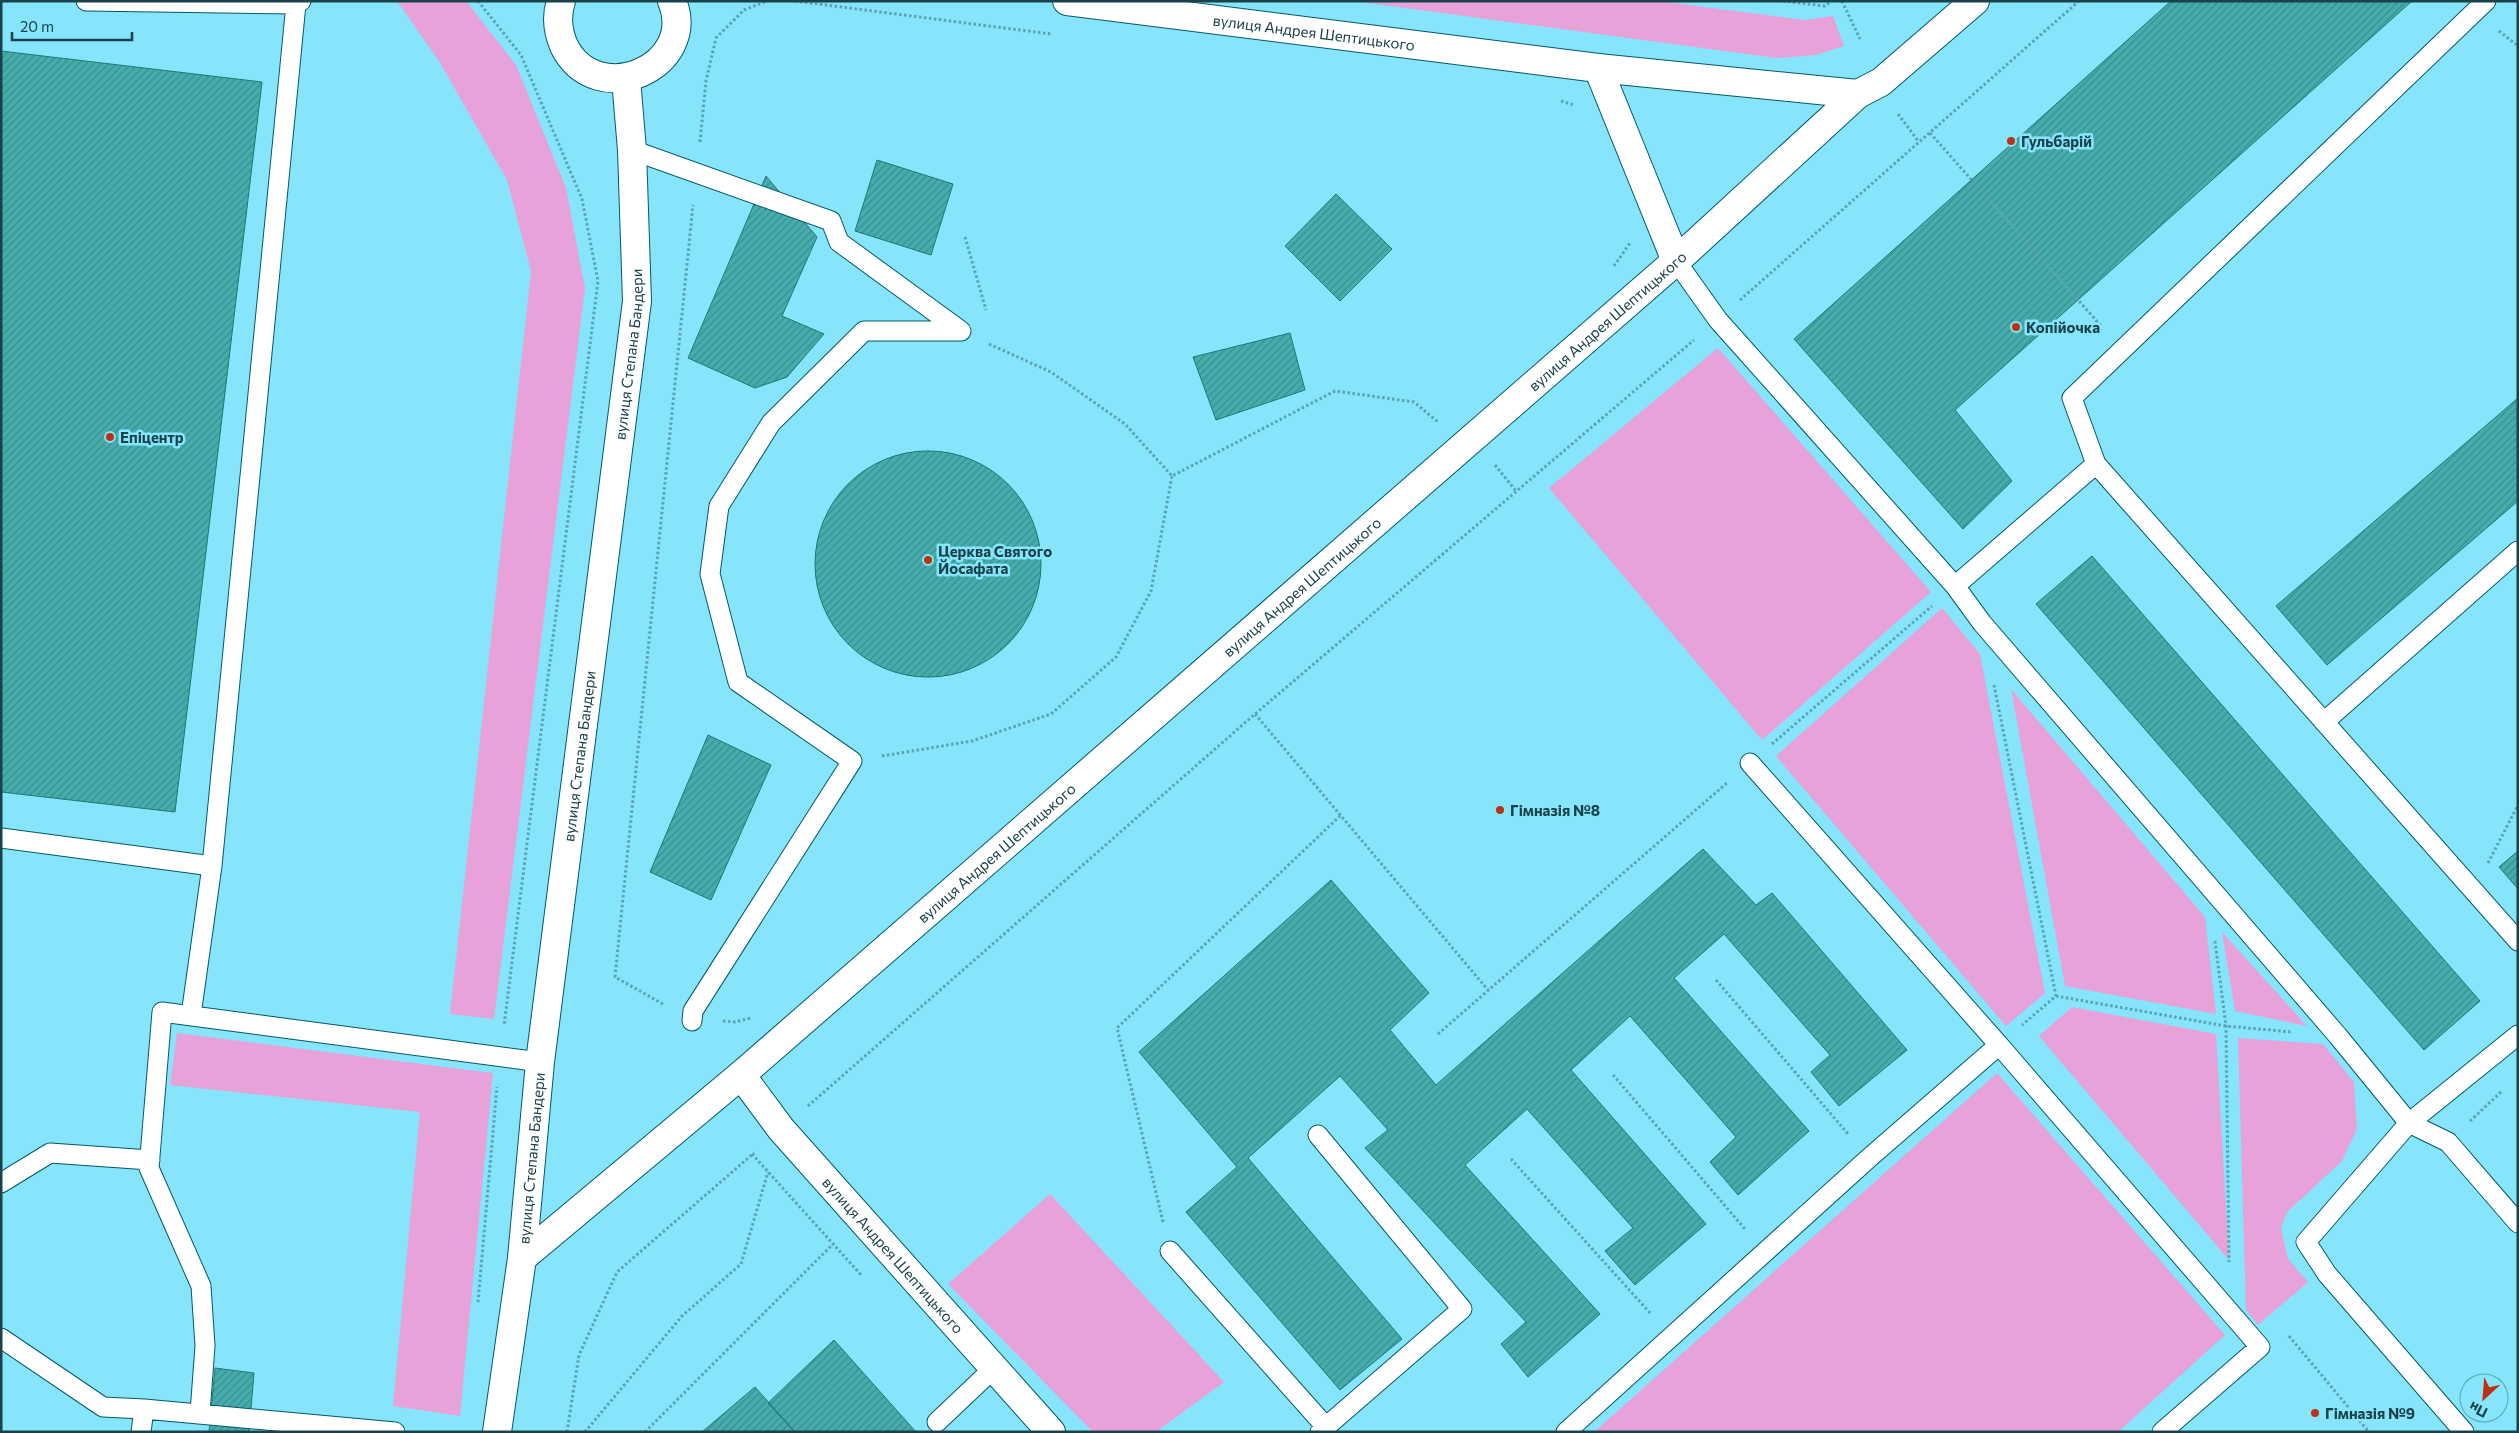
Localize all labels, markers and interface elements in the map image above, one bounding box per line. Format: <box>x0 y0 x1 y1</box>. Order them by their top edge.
scale bar <box>12 10 132 42</box>
street label: вулиця Андрея Шептицького <box>1212 11 1416 54</box>
text: 20 m <box>20 17 54 35</box>
place label: Гульбарій <box>2021 132 2092 150</box>
marker: Гульбарій <box>2005 135 2017 147</box>
street label: вулиця Андрея Шептицького <box>1525 247 1690 394</box>
street label: вулиця Степана Бандери <box>610 268 646 441</box>
place label: Копійочка <box>2026 318 2100 336</box>
marker: Копійочка <box>2010 321 2022 333</box>
place label: Епіцентр <box>120 428 184 446</box>
marker: Епіцентр <box>104 431 116 443</box>
street label: вулиця Андрея Шептицького <box>1219 513 1385 660</box>
place label: Церква Святого Йосафата <box>938 542 1052 577</box>
marker: Церква Святого Йосафата <box>922 554 934 566</box>
street label: вулиця Степана Бандери <box>559 669 599 843</box>
street label: вулиця Андрея Шептицького <box>914 779 1079 926</box>
place label: Гімназія №8 <box>1510 801 1600 819</box>
marker: Гімназія №8 <box>1494 804 1506 816</box>
street label: вулиця Степана Бандери <box>514 1072 548 1245</box>
street label: вулиця Андрея Шептицького <box>819 1173 968 1337</box>
north arrow <box>2459 1373 2509 1423</box>
text: Пн <box>2466 1398 2490 1422</box>
place label: Гімназія №9 <box>2325 1404 2415 1422</box>
marker: Гімназія №9 <box>2309 1407 2321 1419</box>

